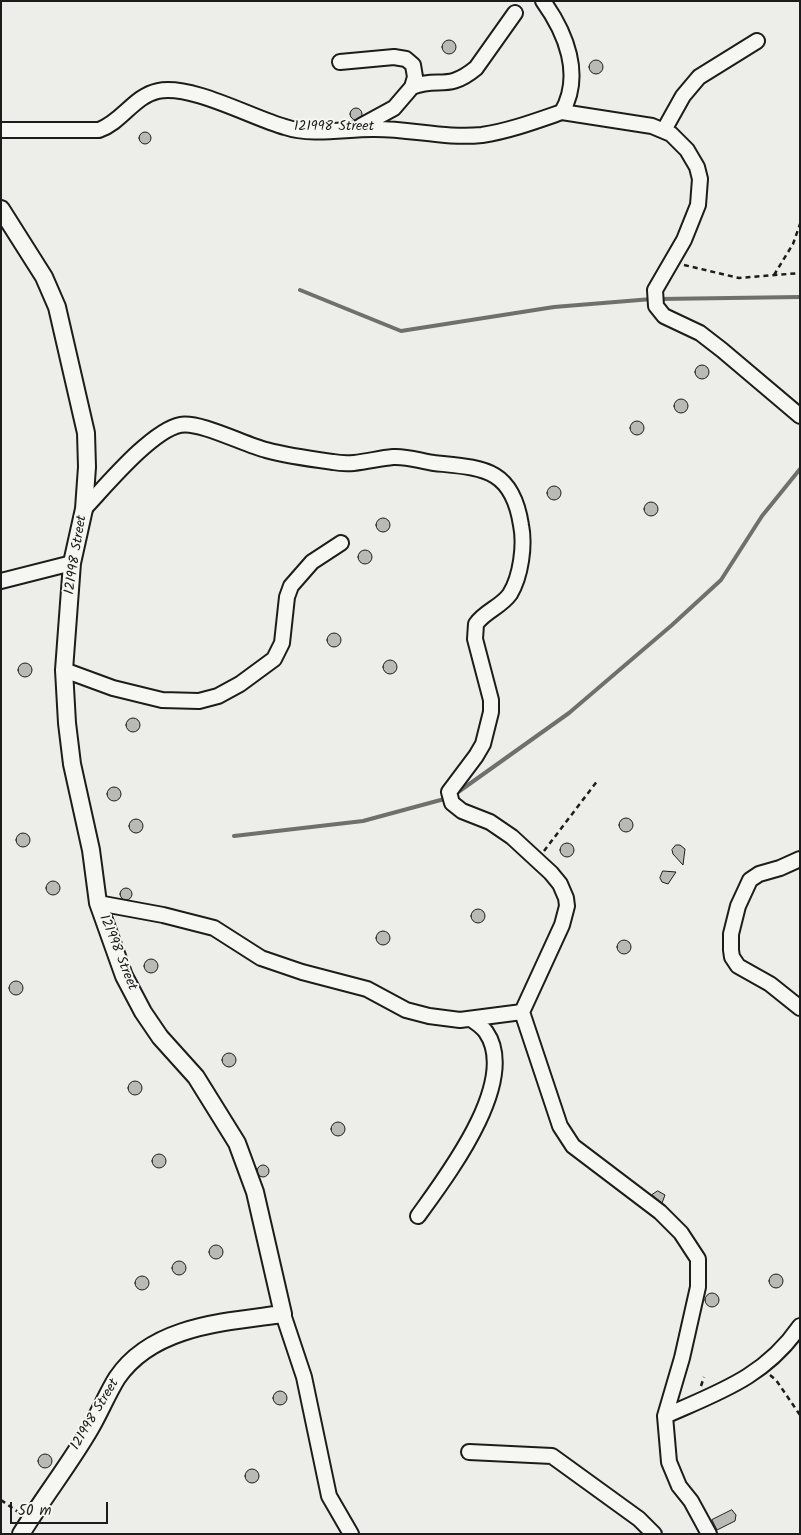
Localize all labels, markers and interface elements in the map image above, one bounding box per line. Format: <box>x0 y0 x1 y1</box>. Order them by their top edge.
street label: 121998 Street <box>294 120 374 136</box>
street label: 121998 Street <box>62 514 92 596</box>
street label: 121998 Street <box>94 913 140 993</box>
street label: 121998 Street <box>68 1376 124 1454</box>
scale bar <box>12 1492 110 1524</box>
text: 50 m <box>18 1499 52 1523</box>

